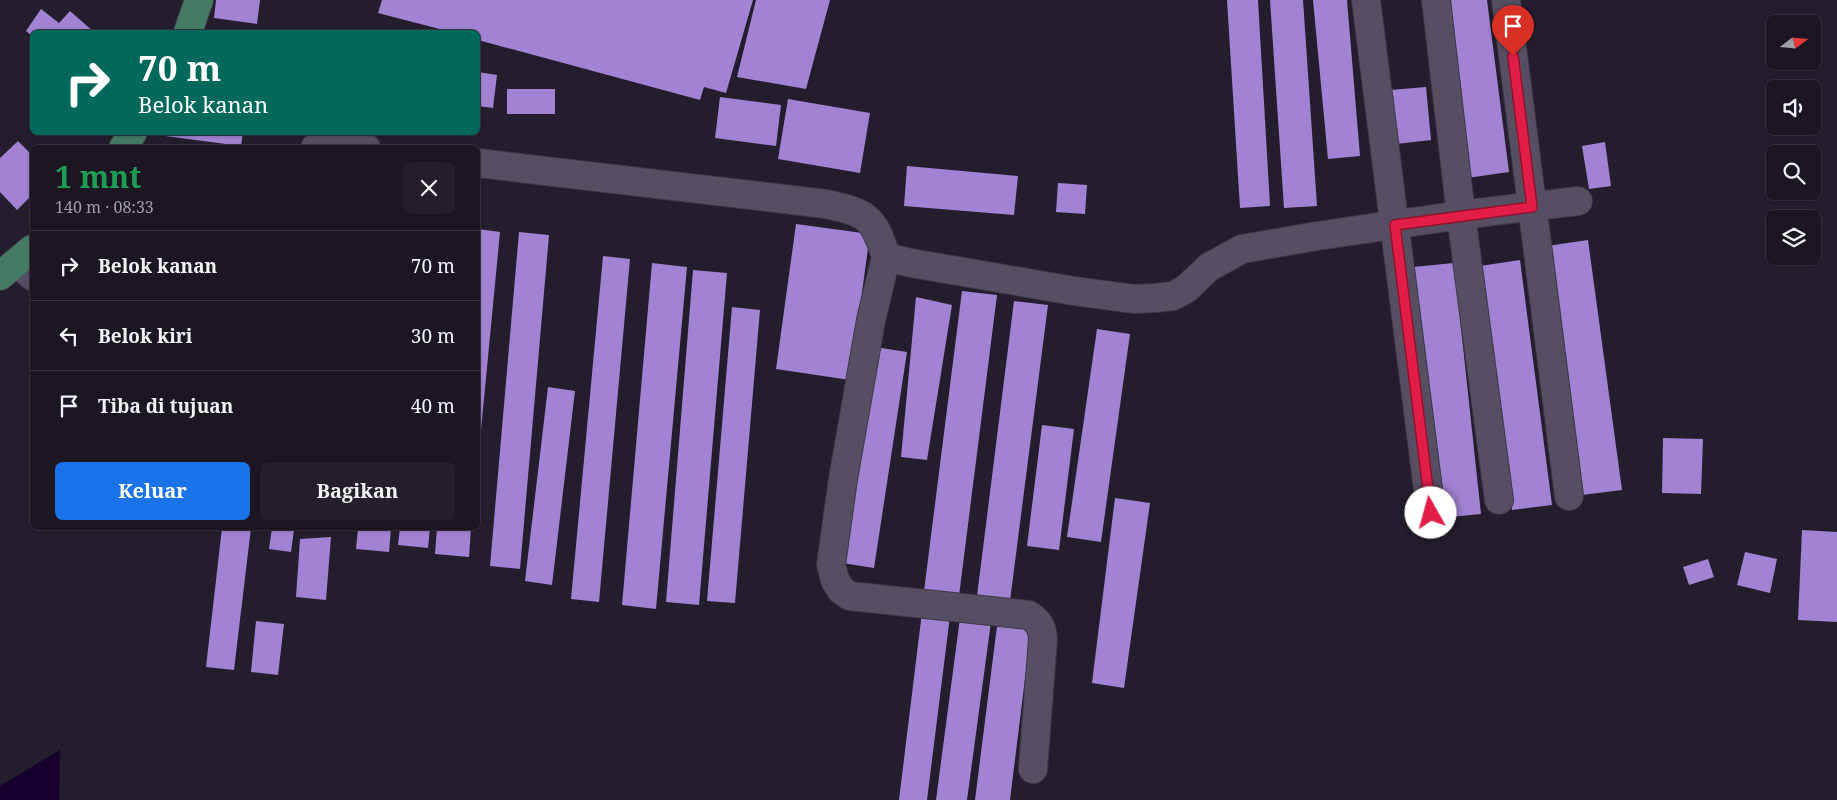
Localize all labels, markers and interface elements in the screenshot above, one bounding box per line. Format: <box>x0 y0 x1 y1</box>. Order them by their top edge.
pin <box>1492 5 1534 56</box>
icon: arrive <box>1499 12 1527 40</box>
north arrow <box>1766 15 1821 70</box>
map controls <box>1766 15 1821 265</box>
text: 70 m <box>138 44 221 91</box>
icon: right <box>55 50 120 115</box>
button: sound <box>1766 80 1821 135</box>
text: Belok kanan <box>138 89 268 119</box>
button: search <box>1766 145 1821 200</box>
text: 1 mnt <box>55 156 142 197</box>
button: close <box>403 162 455 214</box>
text: 140 m · 08:33 <box>55 196 154 218</box>
button: layers <box>1766 210 1821 265</box>
icon: right <box>55 252 83 280</box>
text: Belok kanan <box>98 253 217 279</box>
text: 70 m <box>411 253 455 279</box>
icon: left <box>55 322 83 350</box>
text: Belok kiri <box>98 323 192 349</box>
text: 30 m <box>411 323 455 349</box>
icon: arrive <box>55 392 83 420</box>
text: Tiba di tujuan <box>98 393 233 419</box>
text: 40 m <box>411 393 455 419</box>
button: Keluar <box>55 462 250 520</box>
button: Bagikan <box>260 462 455 520</box>
position arrow <box>1404 486 1456 538</box>

